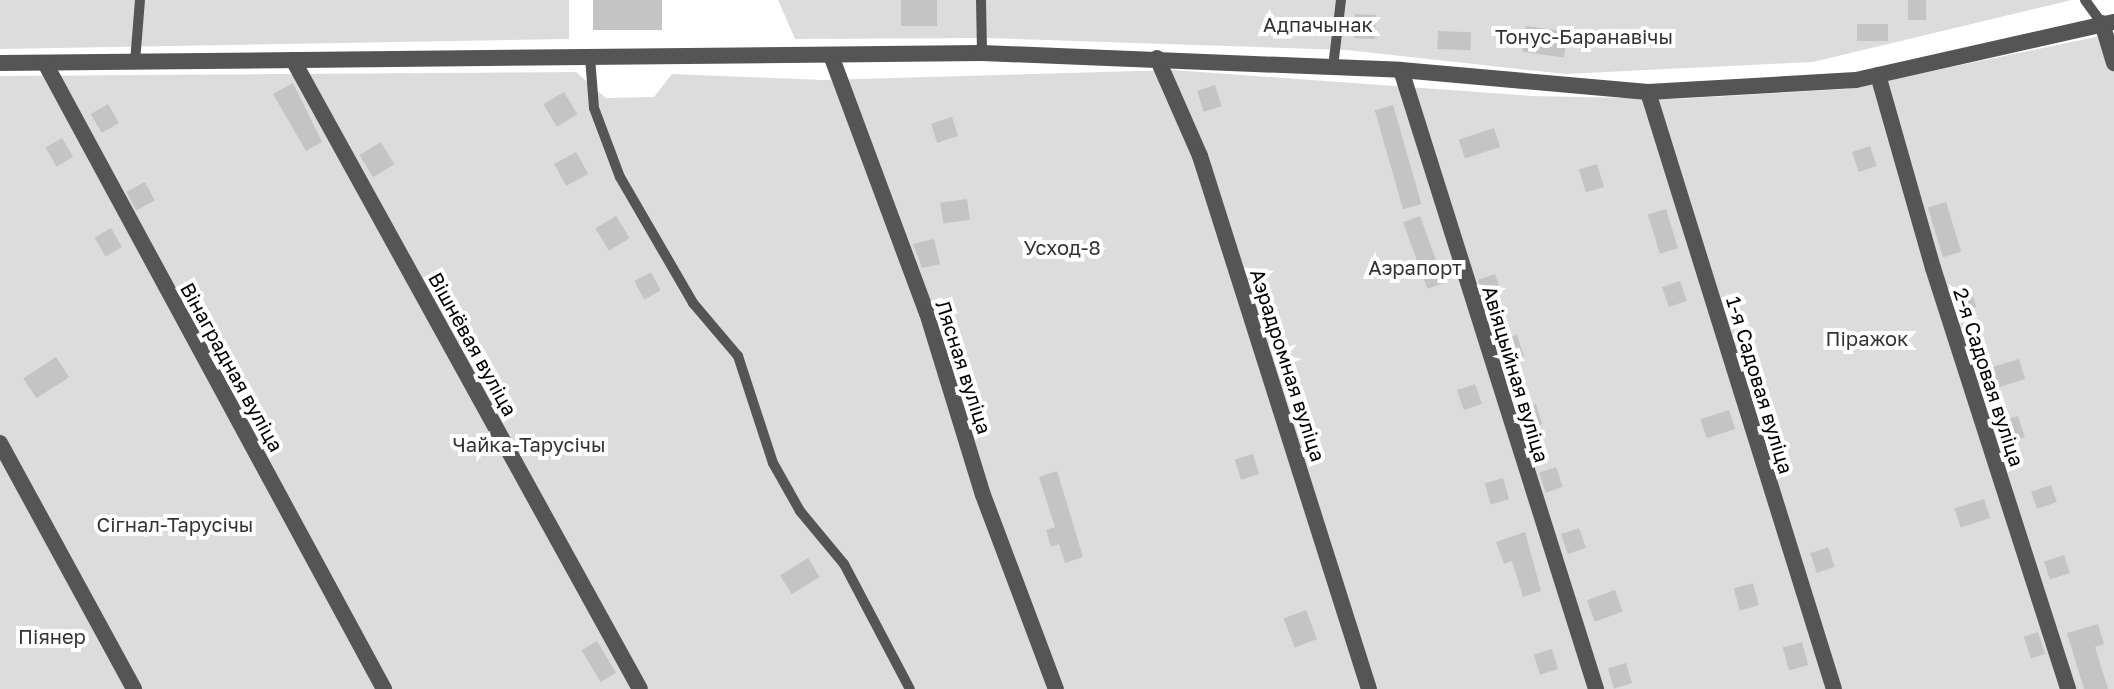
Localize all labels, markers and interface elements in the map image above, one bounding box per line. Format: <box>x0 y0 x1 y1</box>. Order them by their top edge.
park label: Адпачынак <box>1263 12 1373 36</box>
park label: Тонус-Баранавічы <box>1495 24 1673 48</box>
park label: Усход-8 <box>1023 235 1101 259</box>
park label: Аэрапорт <box>1368 255 1462 279</box>
street label: Аэрадромная вуліца <box>1246 266 1330 464</box>
street label: Вішнёвая вуліца <box>424 268 522 420</box>
street label: Вінаградная вуліца <box>176 278 288 456</box>
street label: Авіяцыйная вуліца <box>1478 283 1554 465</box>
street label: 2-я Садовая вуліца <box>1949 285 2029 469</box>
street label: 1-я Садовая вуліца <box>1722 293 1798 477</box>
street label: Лясная вуліца <box>931 297 997 437</box>
park label: Піражок <box>1825 326 1909 350</box>
park label: Чайка-Тарусічы <box>452 432 606 456</box>
park label: Сігнал-Тарусічы <box>97 512 253 536</box>
park label: Піянер <box>18 624 86 648</box>

